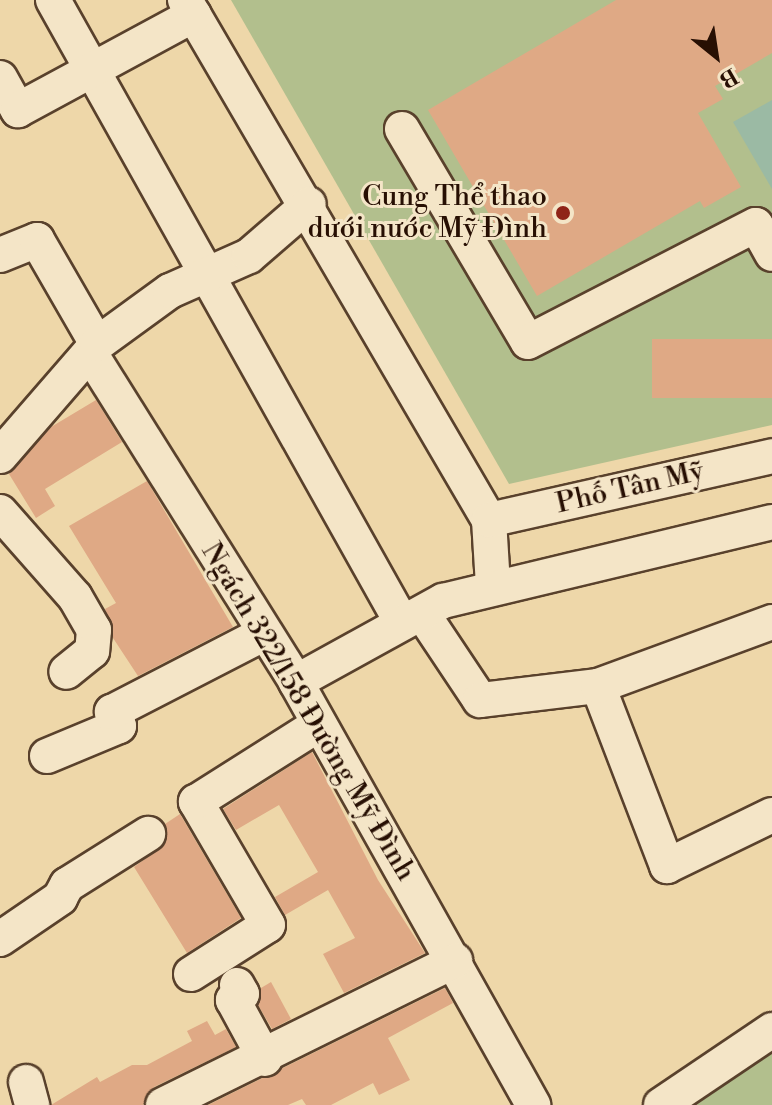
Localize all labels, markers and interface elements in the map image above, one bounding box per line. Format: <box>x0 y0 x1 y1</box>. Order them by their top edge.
north arrow <box>676 16 756 96</box>
text: B <box>714 61 742 93</box>
place label: Cung Thể thao dưới nước Mỹ Đình <box>308 180 547 246</box>
marker: Cung Thể thao dưới nước Mỹ Đình <box>554 204 572 222</box>
street label: Phố Tân Mỹ <box>553 455 707 521</box>
street label: Ngách 322/158 Đường Mỹ Đình <box>194 537 422 887</box>

